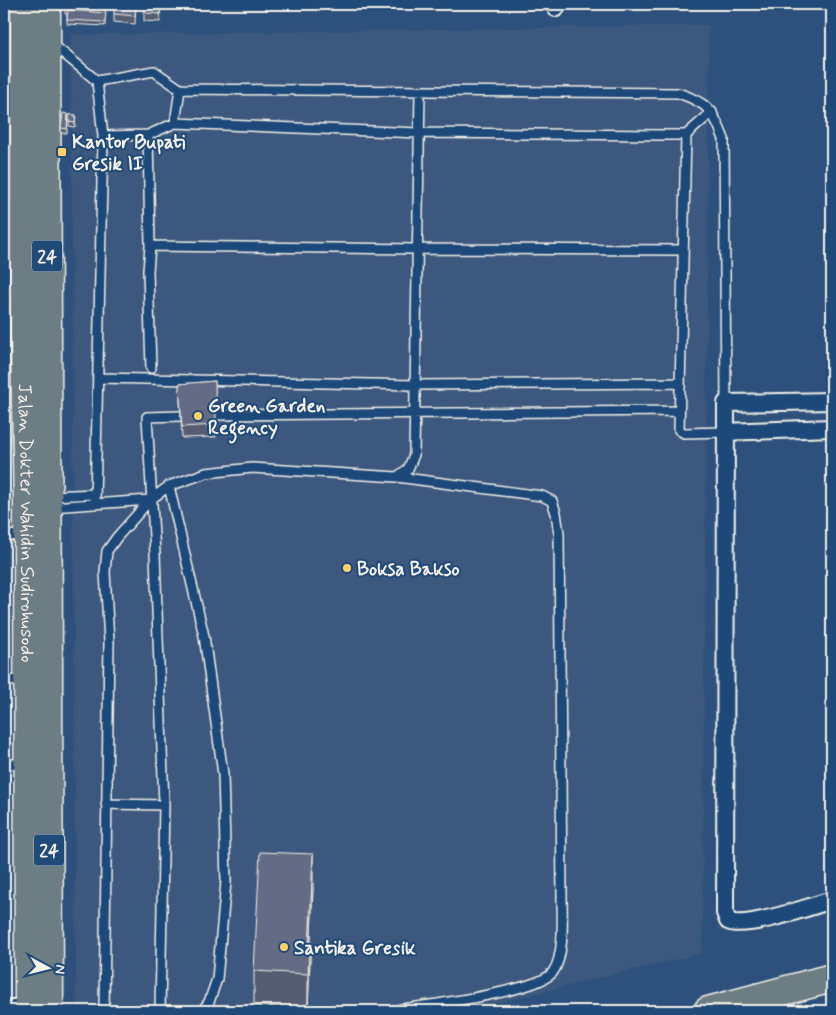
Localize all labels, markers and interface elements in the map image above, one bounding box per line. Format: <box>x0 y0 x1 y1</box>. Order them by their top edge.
place label: Kantor Bupati Gresik II <box>72 130 185 177</box>
marker: Kantor Bupati Gresik II <box>56 146 68 158</box>
road number: 24 <box>32 240 62 272</box>
street label: Jalan Dokter Wahidin Sudirohusodo <box>12 383 39 662</box>
place label: Green Garden Regency <box>208 394 326 444</box>
marker: Green Garden Regency <box>192 410 204 422</box>
place label: Boksa Bakso <box>357 557 460 582</box>
marker: Boksa Bakso <box>341 562 353 574</box>
road number: 24 <box>34 834 64 866</box>
place label: Santika Gresik <box>294 936 416 961</box>
marker: Santika Gresik <box>278 941 290 953</box>
north arrow <box>22 942 72 992</box>
text: N <box>50 964 69 975</box>

